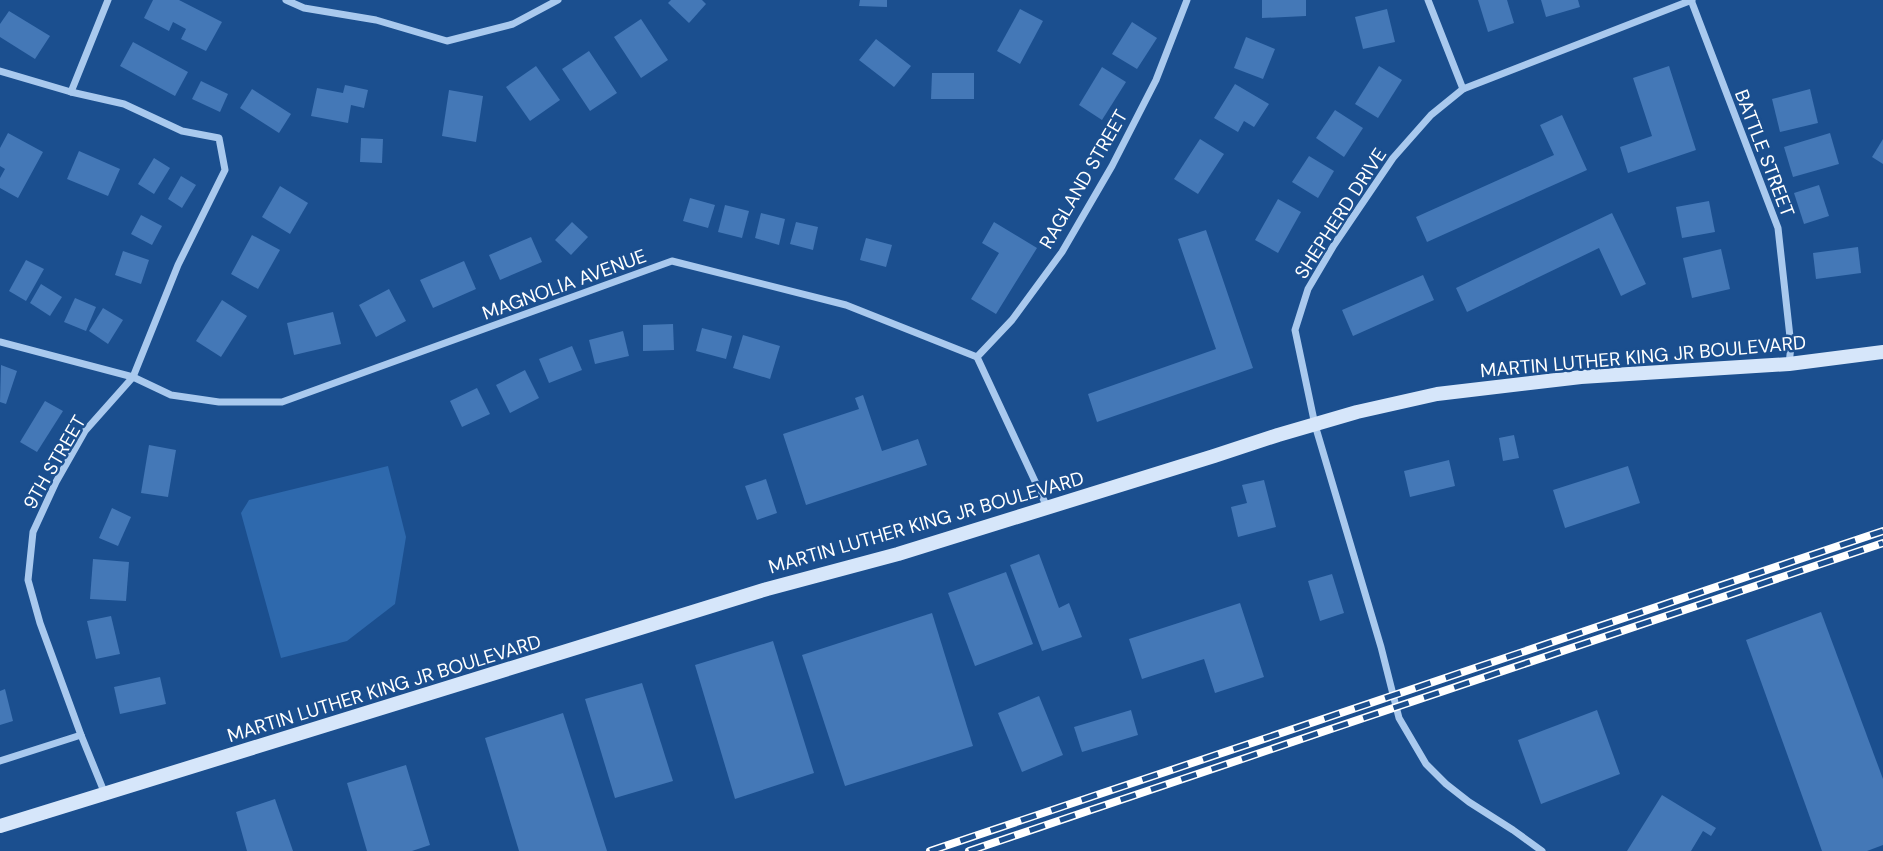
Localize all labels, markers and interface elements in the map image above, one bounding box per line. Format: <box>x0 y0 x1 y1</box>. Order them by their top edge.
street label: BATTLE STREET <box>1729 86 1800 221</box>
street label: RAGLAND STREET <box>1034 105 1133 253</box>
street label: SHEPHERD DRIVE <box>1289 143 1392 283</box>
street label: MAGNOLIA AVENUE <box>479 243 650 326</box>
street label: MARTIN LUTHER KING JR BOULEVARD <box>1479 330 1807 383</box>
street label: 9TH STREET <box>17 410 92 514</box>
street label: MARTIN LUTHER KING JR BOULEVARD <box>766 465 1087 580</box>
street label: MARTIN LUTHER KING JR BOULEVARD <box>224 629 544 748</box>

